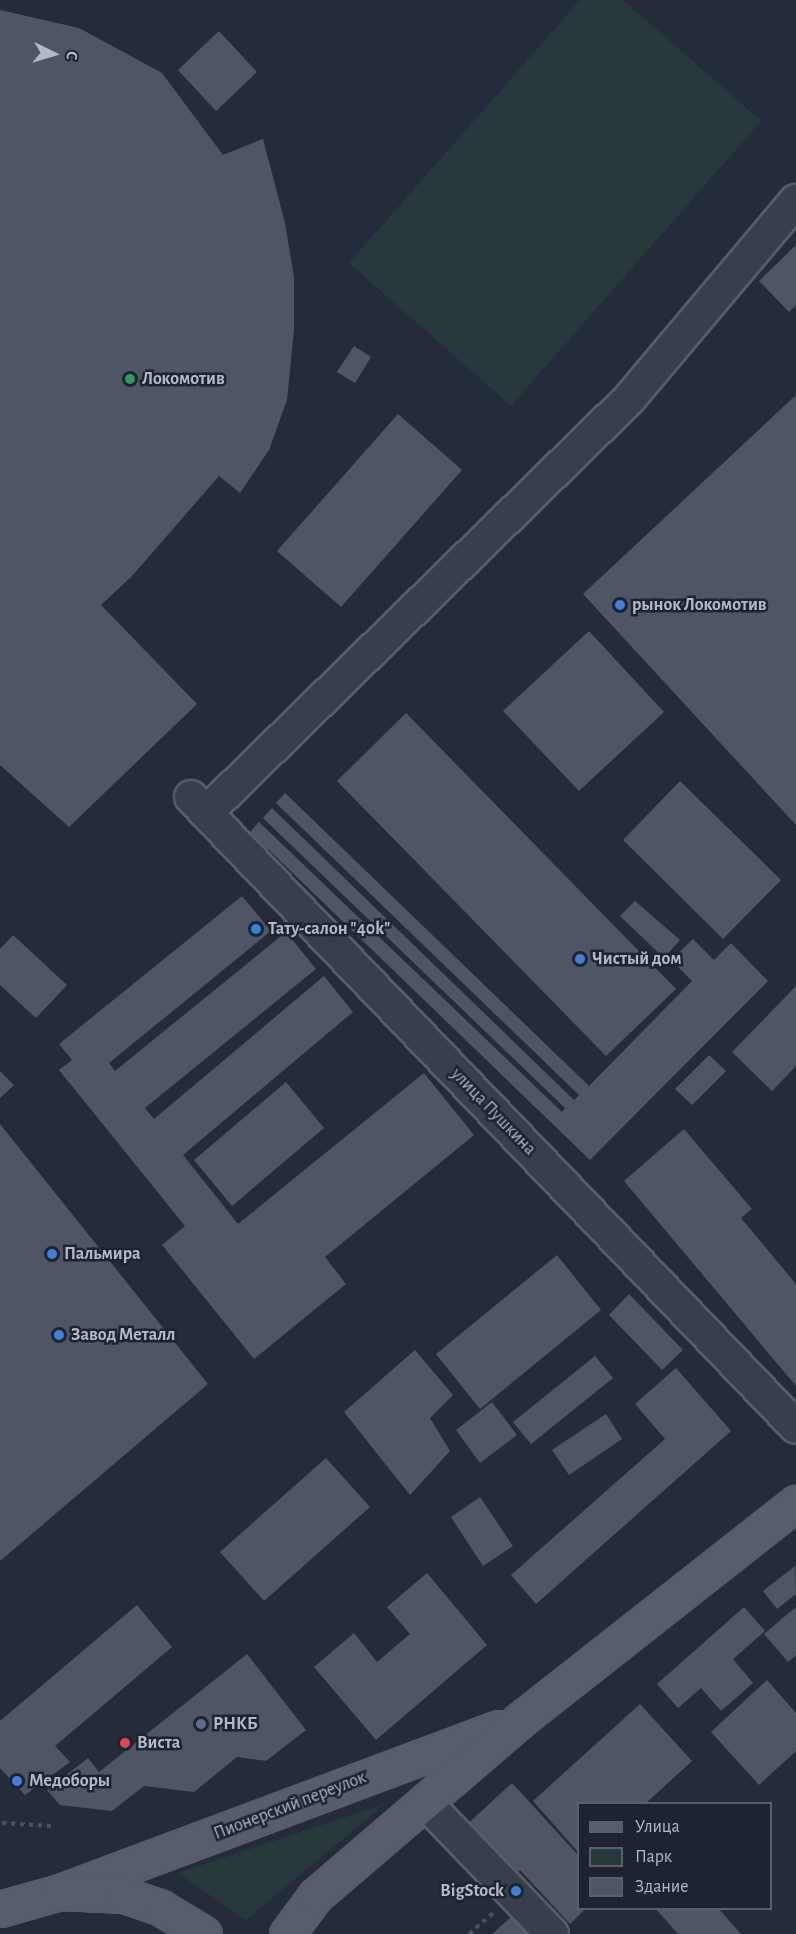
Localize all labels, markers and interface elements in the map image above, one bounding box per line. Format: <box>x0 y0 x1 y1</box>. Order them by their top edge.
north arrow <box>24 24 84 84</box>
text: С <box>64 50 80 61</box>
place label: Локомотив <box>142 368 225 390</box>
marker: Локомотив <box>123 372 137 386</box>
place label: рынок Локомотив <box>632 594 766 616</box>
marker: рынок Локомотив <box>613 598 627 612</box>
place label: Тату-салон "40k" <box>268 918 390 940</box>
marker: Тату-салон "40k" <box>249 922 263 936</box>
place label: Чистый дом <box>592 948 682 970</box>
marker: Чистый дом <box>573 952 587 966</box>
street label: улица Пушкина <box>446 1064 540 1160</box>
place label: Пальмира <box>64 1243 141 1265</box>
marker: Пальмира <box>45 1247 59 1261</box>
place label: Завод Металл <box>71 1324 175 1346</box>
marker: Завод Металл <box>52 1328 66 1342</box>
place label: РНКБ <box>213 1713 258 1735</box>
marker: РНКБ <box>194 1717 208 1731</box>
place label: Виста <box>137 1732 180 1754</box>
marker: Виста <box>118 1736 132 1750</box>
street label: Пионерский переулок <box>211 1767 369 1845</box>
place label: Медоборы <box>29 1770 110 1792</box>
marker: Медоборы <box>10 1774 24 1788</box>
legend <box>577 1802 772 1910</box>
text: Улица <box>635 1818 680 1836</box>
text: Парк <box>635 1848 672 1866</box>
text: Здание <box>635 1878 689 1896</box>
place label: BigStock <box>440 1880 504 1902</box>
marker: BigStock <box>509 1884 523 1898</box>

